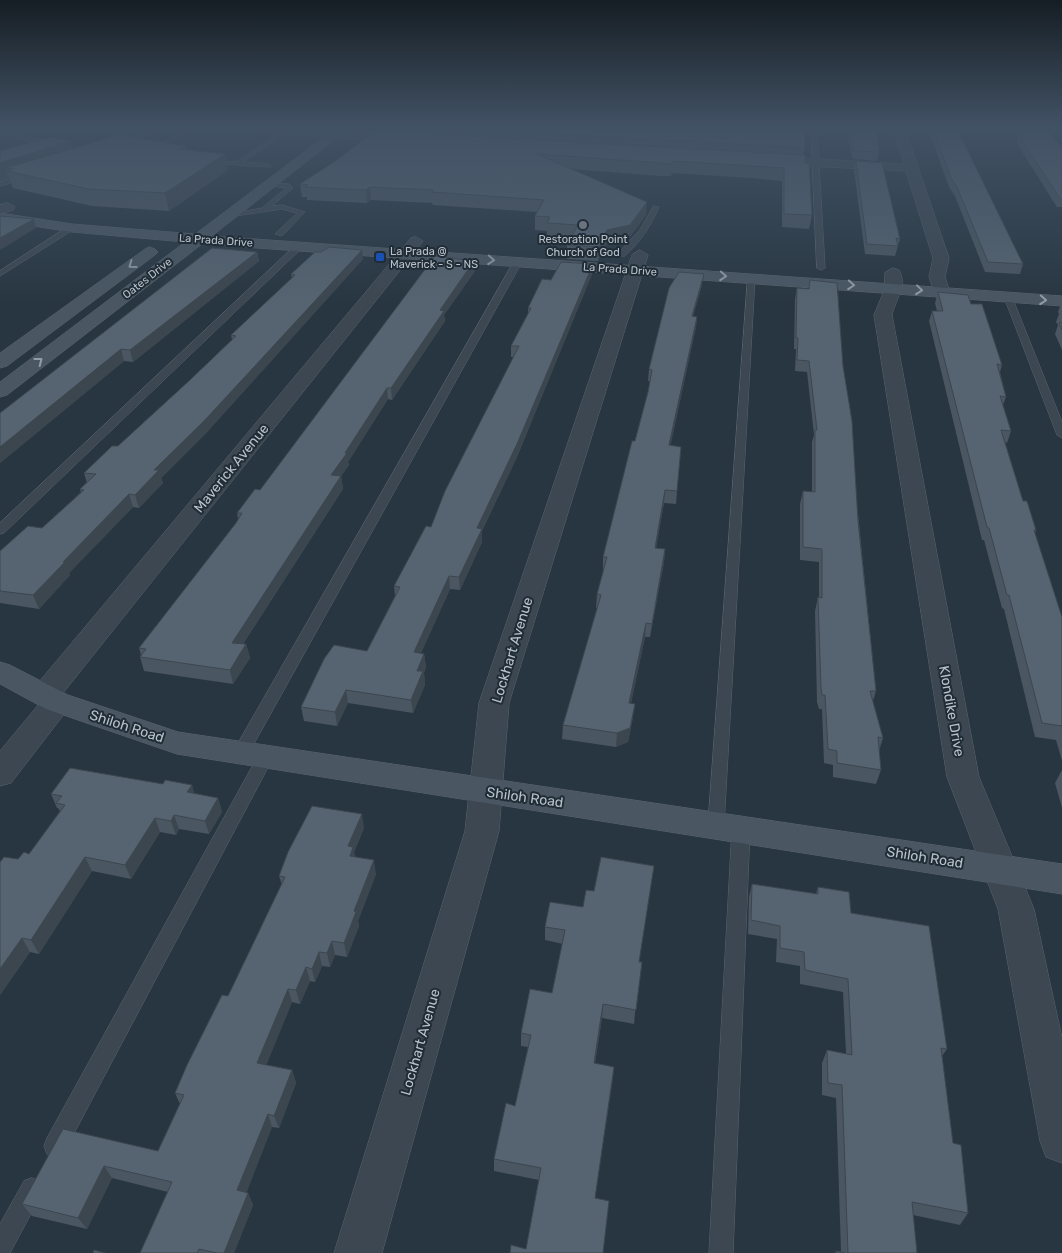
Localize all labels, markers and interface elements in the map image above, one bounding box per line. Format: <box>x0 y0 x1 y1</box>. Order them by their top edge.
marker: Restoration Point Church of God <box>577 219 589 231</box>
street label: La Prada Drive <box>179 231 253 250</box>
place label: Restoration Point Church of God <box>538 233 628 259</box>
place label: La Prada @ Maverick - S - NS <box>390 245 478 271</box>
marker: La Prada @ Maverick - S - NS <box>374 251 386 263</box>
one-way arrow <box>487 254 495 265</box>
street label: Oates Drive <box>120 255 174 302</box>
one-way arrow <box>128 259 138 268</box>
street label: La Prada Drive <box>583 260 657 279</box>
one-way arrow <box>719 270 727 281</box>
one-way arrow <box>847 279 855 290</box>
one-way arrow <box>915 284 923 295</box>
one-way arrow <box>1040 294 1048 305</box>
one-way arrow <box>33 359 42 367</box>
street label: Maverick Avenue <box>190 420 273 516</box>
street label: Lockhart Avenue <box>488 595 537 705</box>
street label: Klondike Drive <box>935 664 968 758</box>
street label: Shiloh Road <box>88 706 166 746</box>
street label: Shiloh Road <box>486 784 564 811</box>
street label: Shiloh Road <box>885 843 964 872</box>
street label: Lockhart Avenue <box>397 987 444 1097</box>

